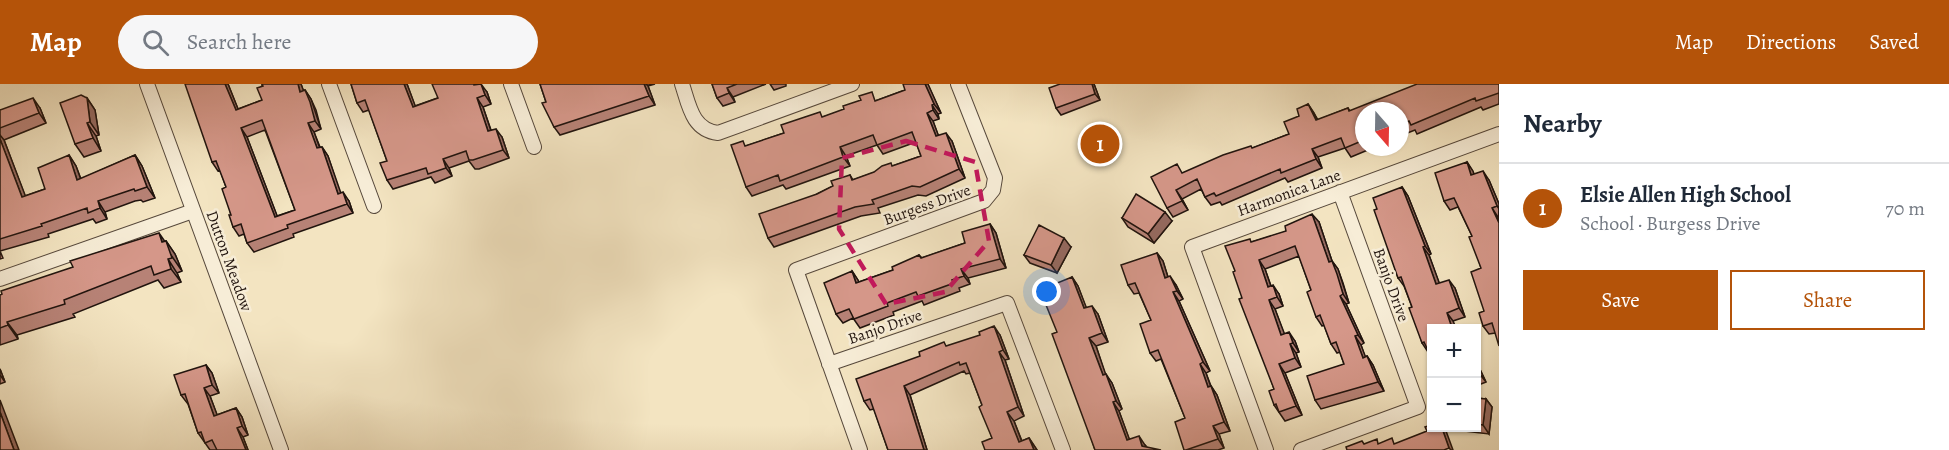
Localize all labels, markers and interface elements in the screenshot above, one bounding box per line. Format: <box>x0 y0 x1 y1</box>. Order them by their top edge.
search box <box>118 15 538 69</box>
text: Map <box>30 23 82 61</box>
icon: search <box>139 26 172 59</box>
text: Search here <box>187 27 291 57</box>
text: Map <box>1675 28 1713 56</box>
text: Directions <box>1746 28 1836 56</box>
text: Saved <box>1869 28 1919 56</box>
north arrow <box>1355 102 1409 156</box>
text: Nearby <box>1523 106 1602 141</box>
pin: 1 <box>1080 122 1120 166</box>
street label: Harmonica Lane <box>1234 164 1344 222</box>
street label: Burgess Drive <box>880 179 974 231</box>
text: Elsie Allen High School <box>1580 180 1791 210</box>
text: 1 <box>1539 195 1546 222</box>
text: 70 m <box>1885 195 1925 222</box>
street label: Dutton Meadow <box>201 208 258 315</box>
text: School · Burgess Drive <box>1580 210 1760 237</box>
street label: Banjo Drive <box>1368 245 1414 325</box>
button: Save <box>1523 270 1718 330</box>
button: Share <box>1730 270 1925 330</box>
your location <box>1032 277 1061 306</box>
street label: Banjo Drive <box>845 304 925 350</box>
map controls <box>1427 324 1481 432</box>
button: + <box>1427 324 1481 378</box>
button: − <box>1427 378 1481 432</box>

